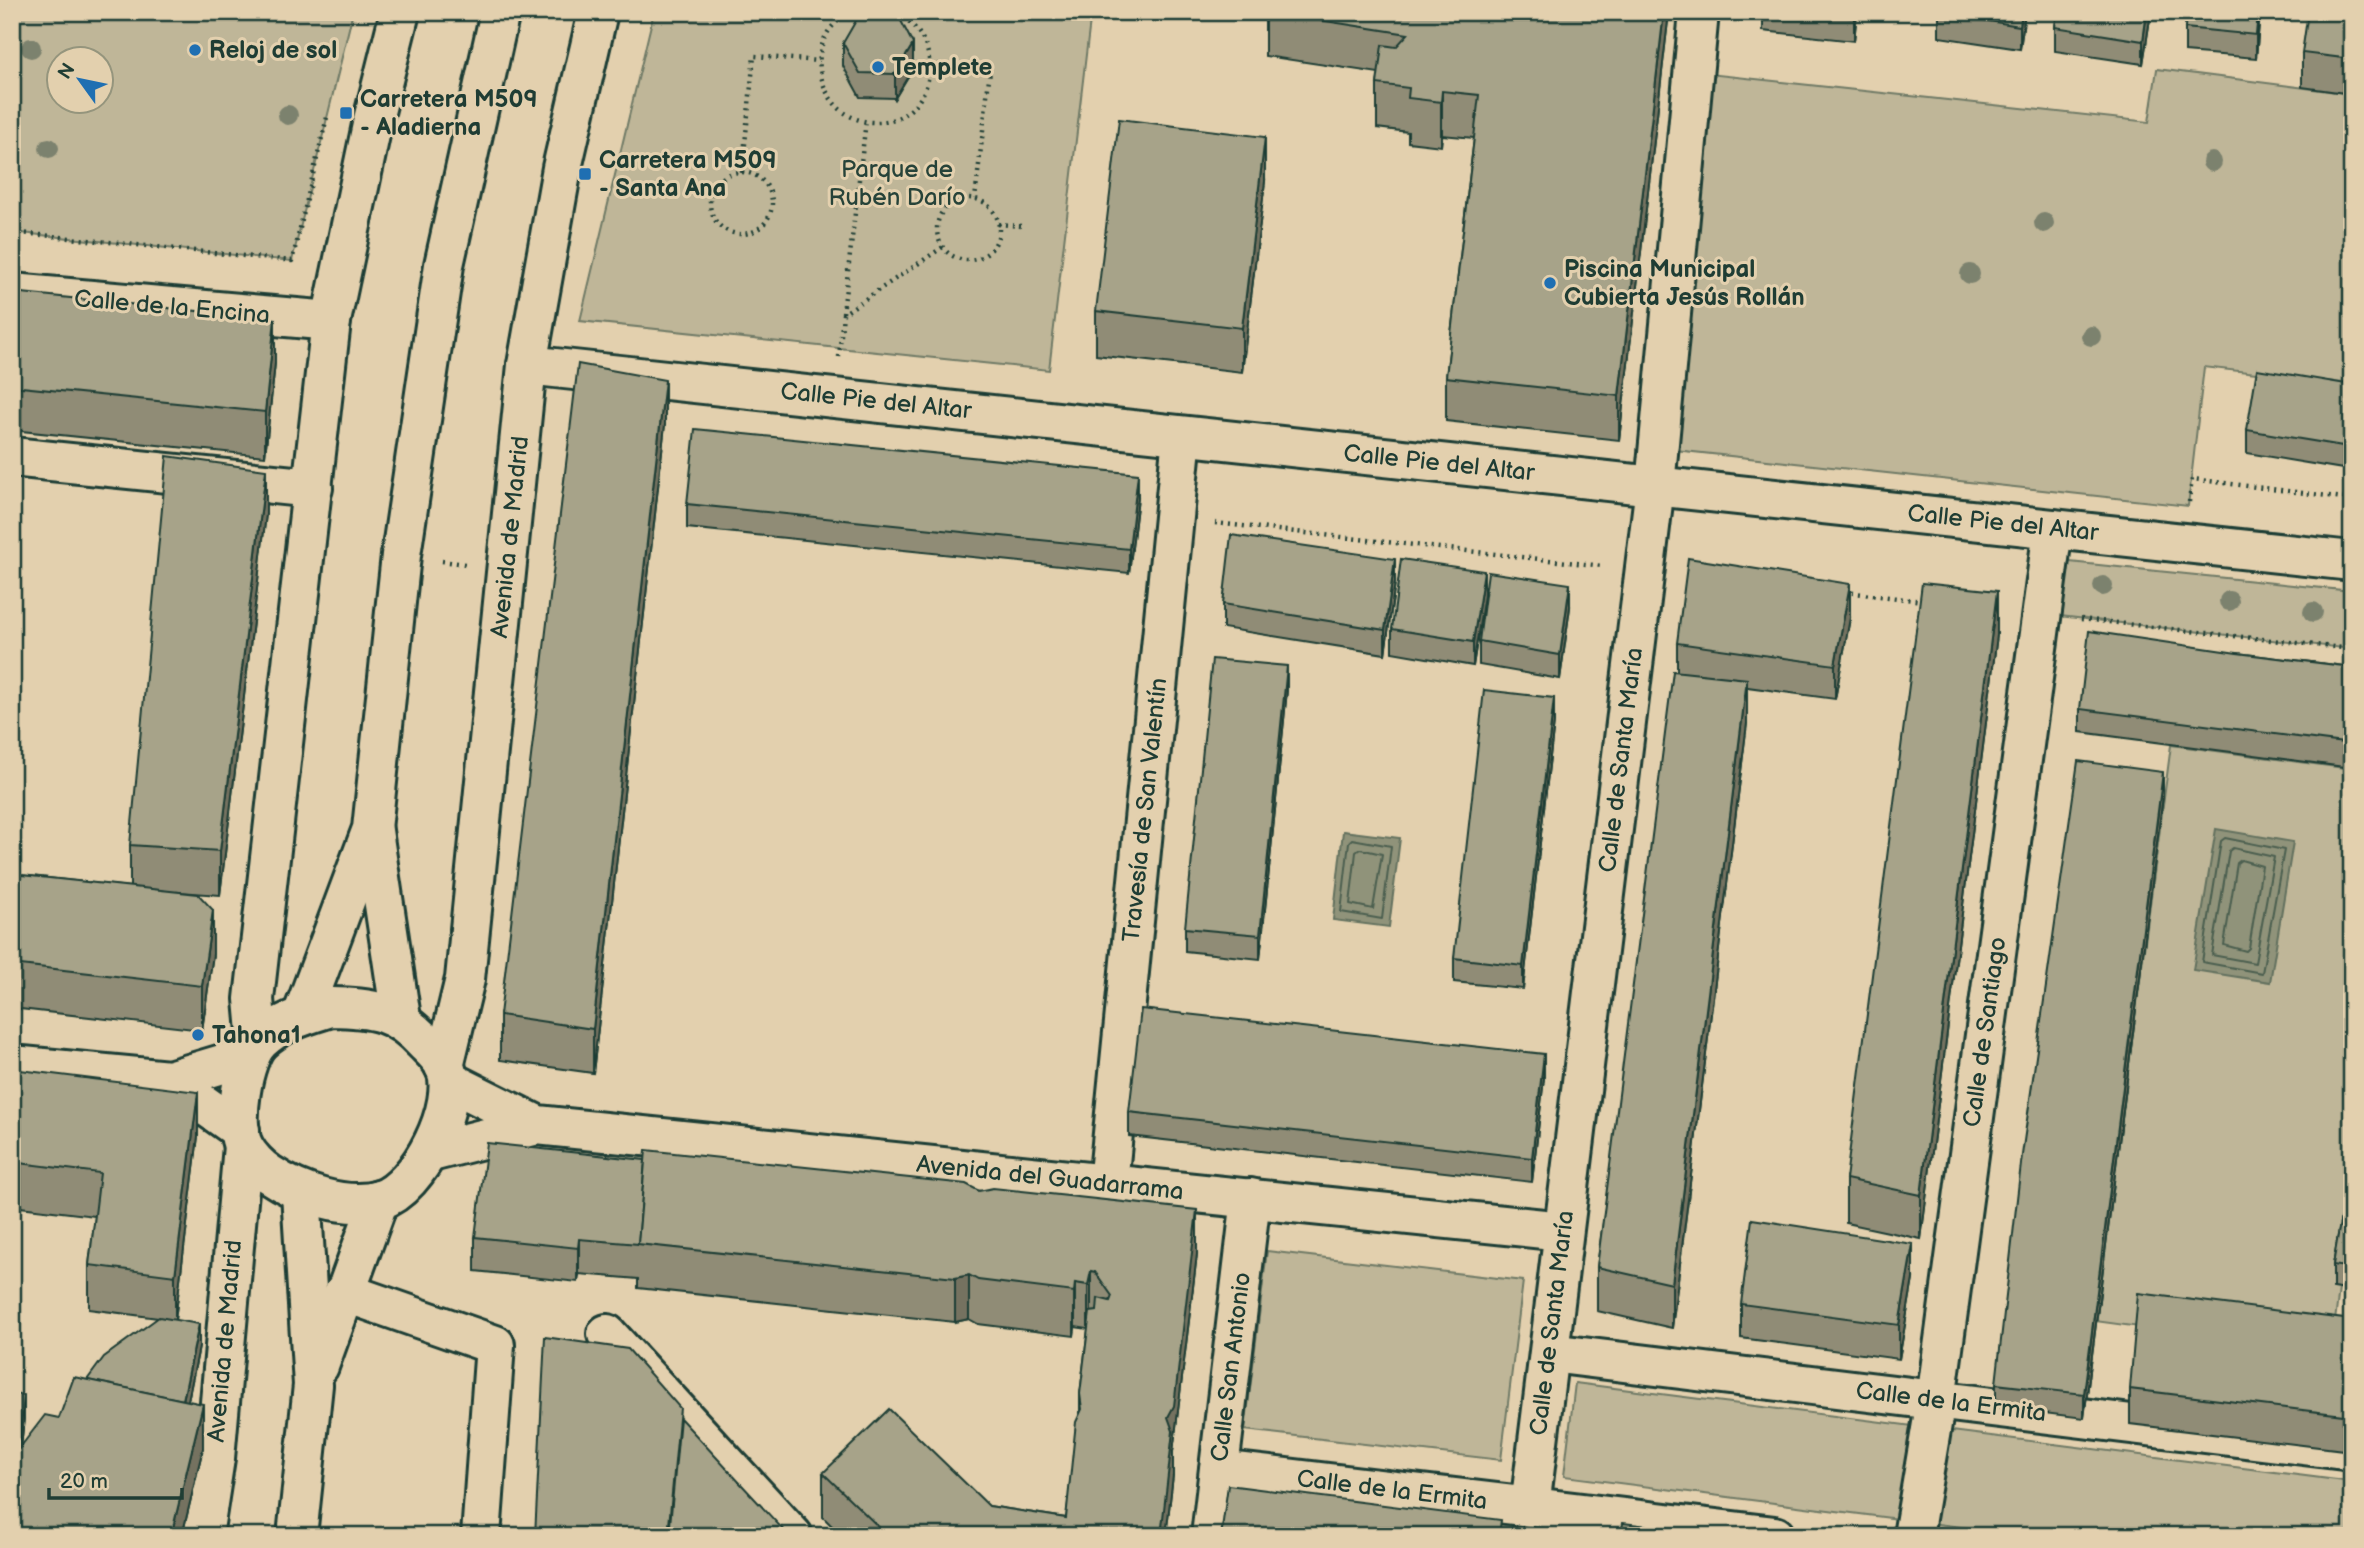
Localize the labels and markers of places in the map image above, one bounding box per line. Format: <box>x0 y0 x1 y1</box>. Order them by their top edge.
place label: Reloj de sol <box>209 36 337 65</box>
marker: Reloj de sol <box>187 42 203 58</box>
place label: Templete <box>892 53 993 82</box>
marker: Templete <box>870 59 886 75</box>
place label: Carretera M509 - Aladierna <box>360 85 537 142</box>
marker: Carretera M509 - Aladierna <box>338 105 354 121</box>
place label: Carretera M509 - Santa Ana <box>599 146 776 203</box>
marker: Carretera M509 - Santa Ana <box>577 166 593 182</box>
place label: Piscina Municipal Cubierta Jesús Rollán <box>1564 255 1805 312</box>
marker: Piscina Municipal Cubierta Jesús Rollán <box>1542 275 1558 291</box>
place label: Tahona1 <box>212 1021 301 1050</box>
marker: Tahona1 <box>190 1027 206 1043</box>

